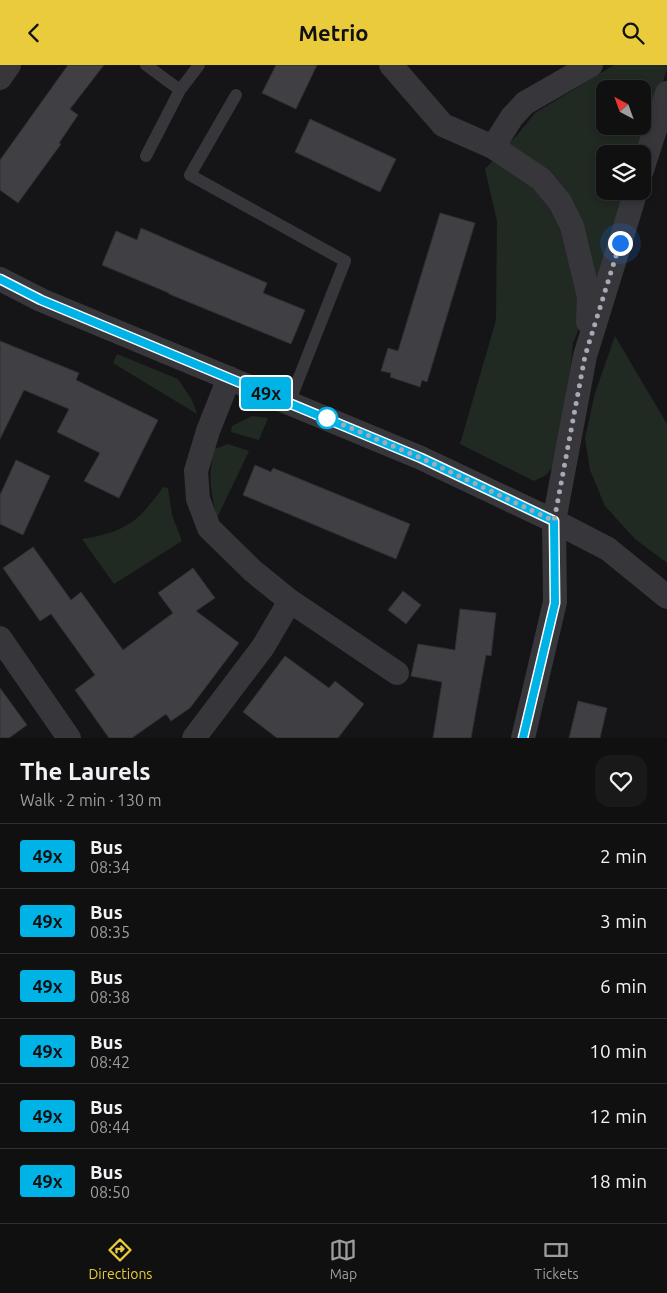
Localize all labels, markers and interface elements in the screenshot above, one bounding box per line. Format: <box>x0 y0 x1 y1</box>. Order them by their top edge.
icon: back <box>20 19 48 47</box>
icon: search <box>619 19 647 47</box>
text: Metrio <box>298 20 369 45</box>
north arrow <box>596 80 651 135</box>
map controls <box>596 80 651 200</box>
button: layers <box>596 145 651 200</box>
your location <box>608 231 633 256</box>
line badge: 49x <box>237 377 295 409</box>
text: 49x <box>251 383 281 403</box>
unlabelled marker <box>316 407 338 429</box>
button: heart <box>595 755 647 807</box>
text: The Laurels <box>20 758 151 785</box>
text: Walk · 2 min · 130 m <box>20 791 162 809</box>
text: Bus <box>90 836 123 858</box>
text: 2 min <box>600 845 647 867</box>
text: 49x <box>32 846 63 866</box>
text: 08:34 <box>90 858 130 876</box>
text: Bus <box>90 901 123 923</box>
text: 3 min <box>600 910 647 932</box>
text: 49x <box>32 911 63 931</box>
text: 08:35 <box>90 923 130 941</box>
text: Bus <box>90 966 123 988</box>
text: 6 min <box>600 975 647 997</box>
text: 49x <box>32 976 63 996</box>
text: 08:38 <box>90 988 130 1006</box>
text: Bus <box>90 1031 123 1053</box>
text: 10 min <box>589 1040 647 1062</box>
text: 49x <box>32 1041 63 1061</box>
text: 08:42 <box>90 1053 130 1071</box>
text: Bus <box>90 1096 123 1118</box>
text: 12 min <box>589 1105 647 1127</box>
text: 49x <box>32 1106 63 1126</box>
text: 08:44 <box>90 1118 130 1136</box>
text: Bus <box>90 1161 123 1183</box>
text: 18 min <box>589 1170 647 1192</box>
text: 49x <box>32 1171 63 1191</box>
text: 08:50 <box>90 1183 130 1201</box>
tab: Directions <box>88 1236 152 1282</box>
tab: Map <box>329 1236 357 1282</box>
tab: Tickets <box>534 1236 579 1282</box>

